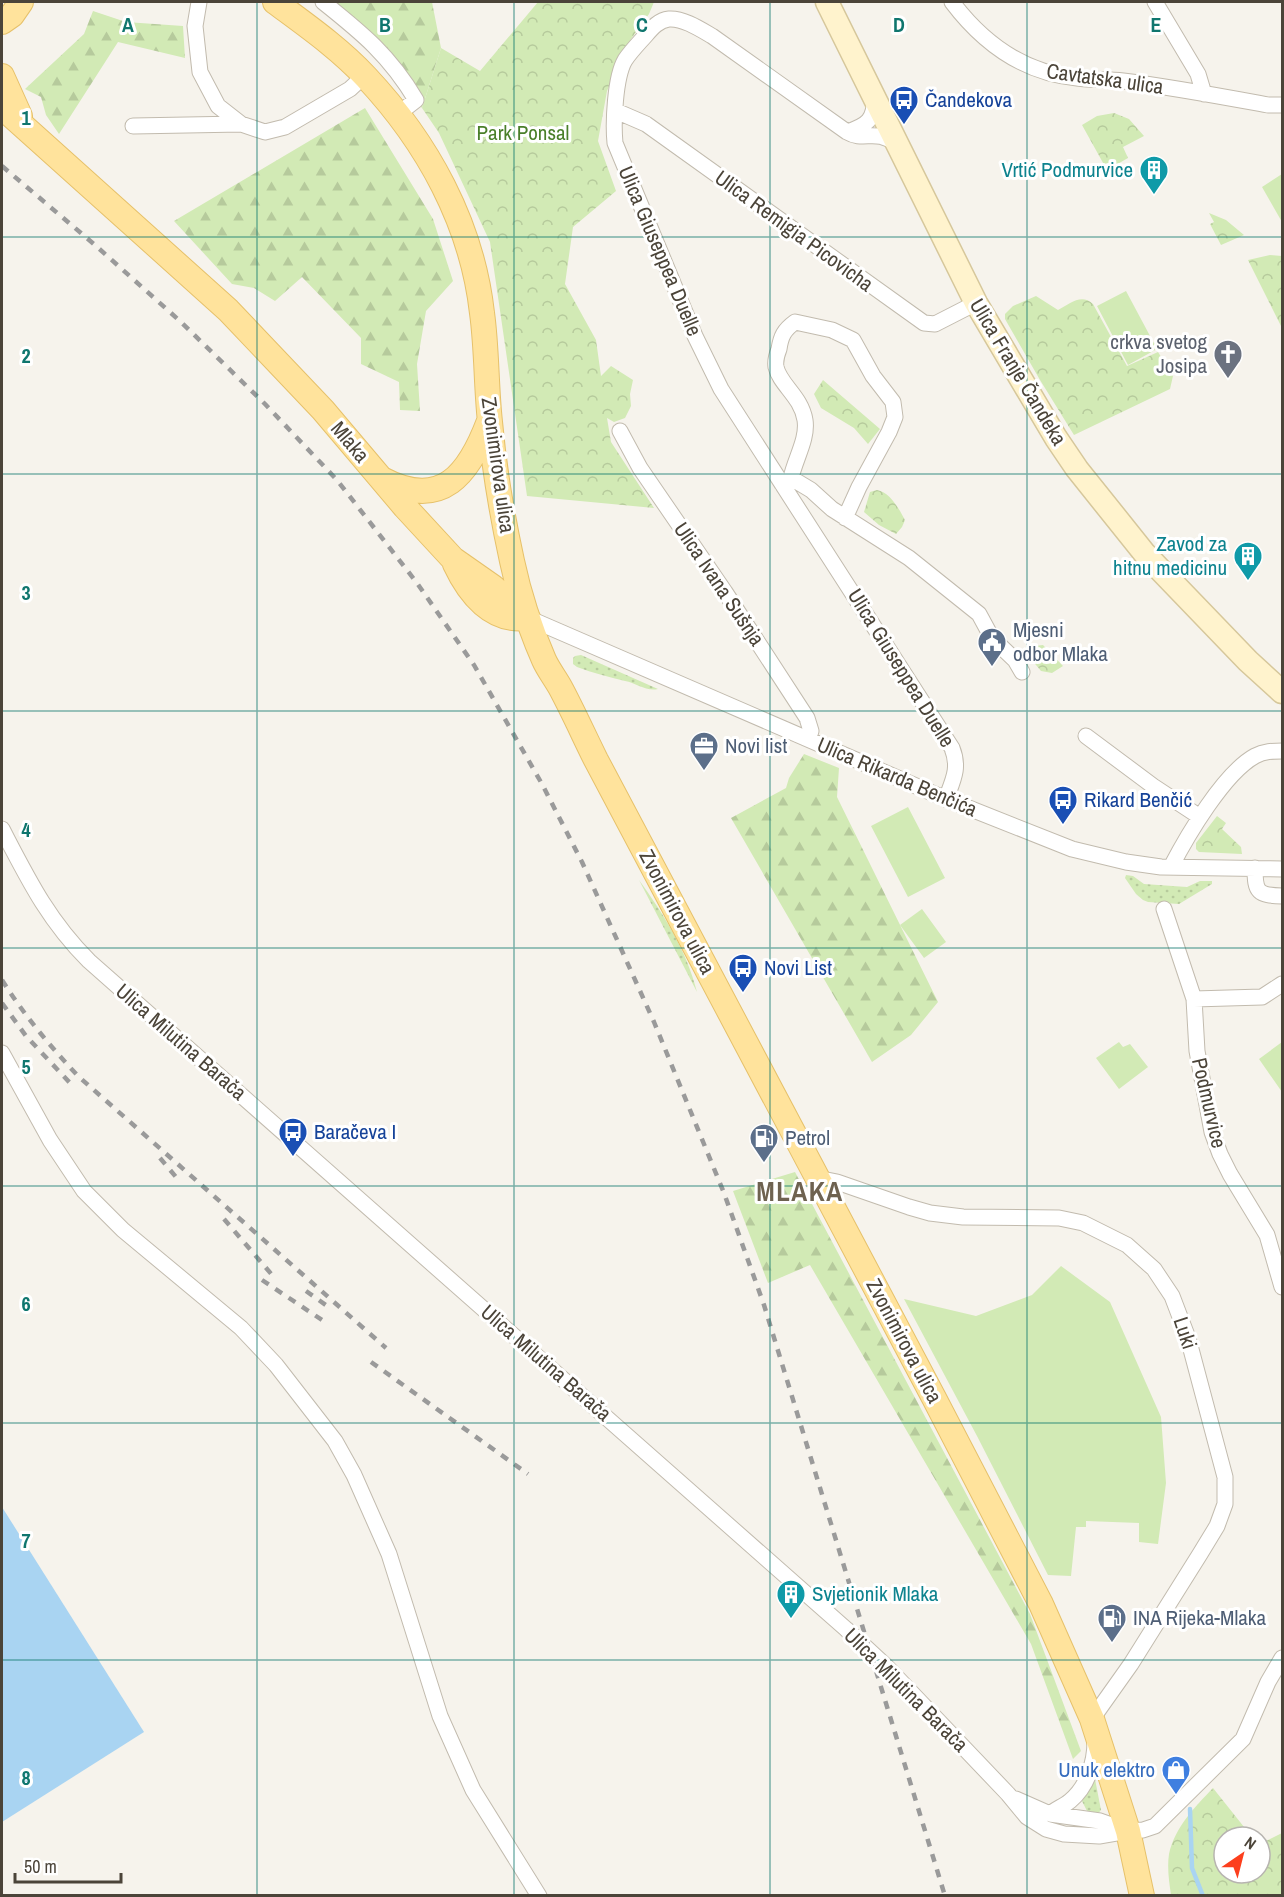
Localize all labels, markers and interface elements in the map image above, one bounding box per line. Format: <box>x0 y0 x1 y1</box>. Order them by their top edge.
text: A <box>122 11 134 38</box>
text: B <box>379 11 391 38</box>
text: C <box>636 11 648 38</box>
text: D <box>893 11 905 38</box>
text: E <box>1151 11 1162 38</box>
street label: Cavtatska ulica <box>1045 56 1166 101</box>
bus stop icon: Čandekova <box>888 84 920 126</box>
place label: Čandekova <box>925 85 1013 114</box>
text: 1 <box>21 104 31 131</box>
park label: Park Ponsal <box>477 118 569 147</box>
building icon: Vrtić Podmurvice <box>1138 154 1170 196</box>
place label: Vrtić Podmurvice <box>1002 155 1133 184</box>
street label: Ulica Giuseppea Duelle <box>612 161 709 340</box>
street label: Ulica Remigia Picovicha <box>709 163 880 298</box>
street label: Ulica Franje Čandeka <box>963 293 1074 451</box>
place label: crkva svetog Josipa <box>1110 327 1207 380</box>
church icon: crkva svetog Josipa <box>1212 338 1244 380</box>
text: 2 <box>21 342 31 369</box>
street label: Zvonimirova ulica <box>475 395 522 535</box>
street label: Mlaka <box>325 415 377 469</box>
street label: Ulica Ivana Sušnja <box>667 516 772 652</box>
place label: Zavod za hitnu medicinu <box>1113 529 1227 582</box>
building icon: Zavod za hitnu medicinu <box>1232 540 1264 582</box>
text: 3 <box>21 579 31 606</box>
street label: Ulica Giuseppea Duelle <box>841 583 962 753</box>
place label: Mjesni odbor Mlaka <box>1013 615 1108 668</box>
public building icon: Mjesni odbor Mlaka <box>976 626 1008 668</box>
office icon: Novi list <box>688 730 720 772</box>
street label: Ulica Rikarda Benčića <box>813 730 982 824</box>
place label: Novi list <box>725 731 787 760</box>
bus stop icon: Rikard Benčić <box>1047 784 1079 826</box>
place label: Rikard Benčić <box>1084 785 1192 814</box>
text: 4 <box>21 816 31 843</box>
street label: Zvonimirova ulica <box>633 845 723 979</box>
bus stop icon: Novi List <box>727 952 759 994</box>
place label: Novi List <box>764 953 832 982</box>
street label: Ulica Milutina Barača <box>110 977 253 1107</box>
text: 5 <box>21 1053 31 1080</box>
street label: Podmurvice <box>1185 1055 1234 1151</box>
bus stop icon: Baračeva I <box>277 1116 309 1158</box>
place label: Baračeva I <box>314 1117 396 1146</box>
fuel station icon: Petrol <box>748 1122 780 1164</box>
place label: Petrol <box>785 1123 830 1152</box>
district label: MLAKA <box>756 1173 844 1209</box>
street label: Zvonimirova ulica <box>860 1274 950 1408</box>
text: 6 <box>21 1290 31 1317</box>
street label: Ulica Milutina Barača <box>475 1298 618 1428</box>
street label: Luki <box>1167 1313 1204 1353</box>
text: 7 <box>21 1527 31 1554</box>
building icon: Svjetionik Mlaka <box>775 1578 807 1620</box>
place label: Svjetionik Mlaka <box>812 1579 939 1608</box>
fuel station icon: INA Rijeka-Mlaka <box>1096 1602 1128 1644</box>
place label: INA Rijeka-Mlaka <box>1133 1603 1266 1632</box>
street label: Ulica Milutina Barača <box>838 1621 975 1758</box>
shop icon: Unuk elektro <box>1160 1754 1192 1796</box>
place label: Unuk elektro <box>1058 1755 1155 1784</box>
text: 8 <box>21 1764 31 1791</box>
north arrow <box>1212 1825 1272 1885</box>
text: N <box>1240 1831 1261 1854</box>
scale bar <box>15 1846 122 1884</box>
text: 50 m <box>24 1854 57 1879</box>

